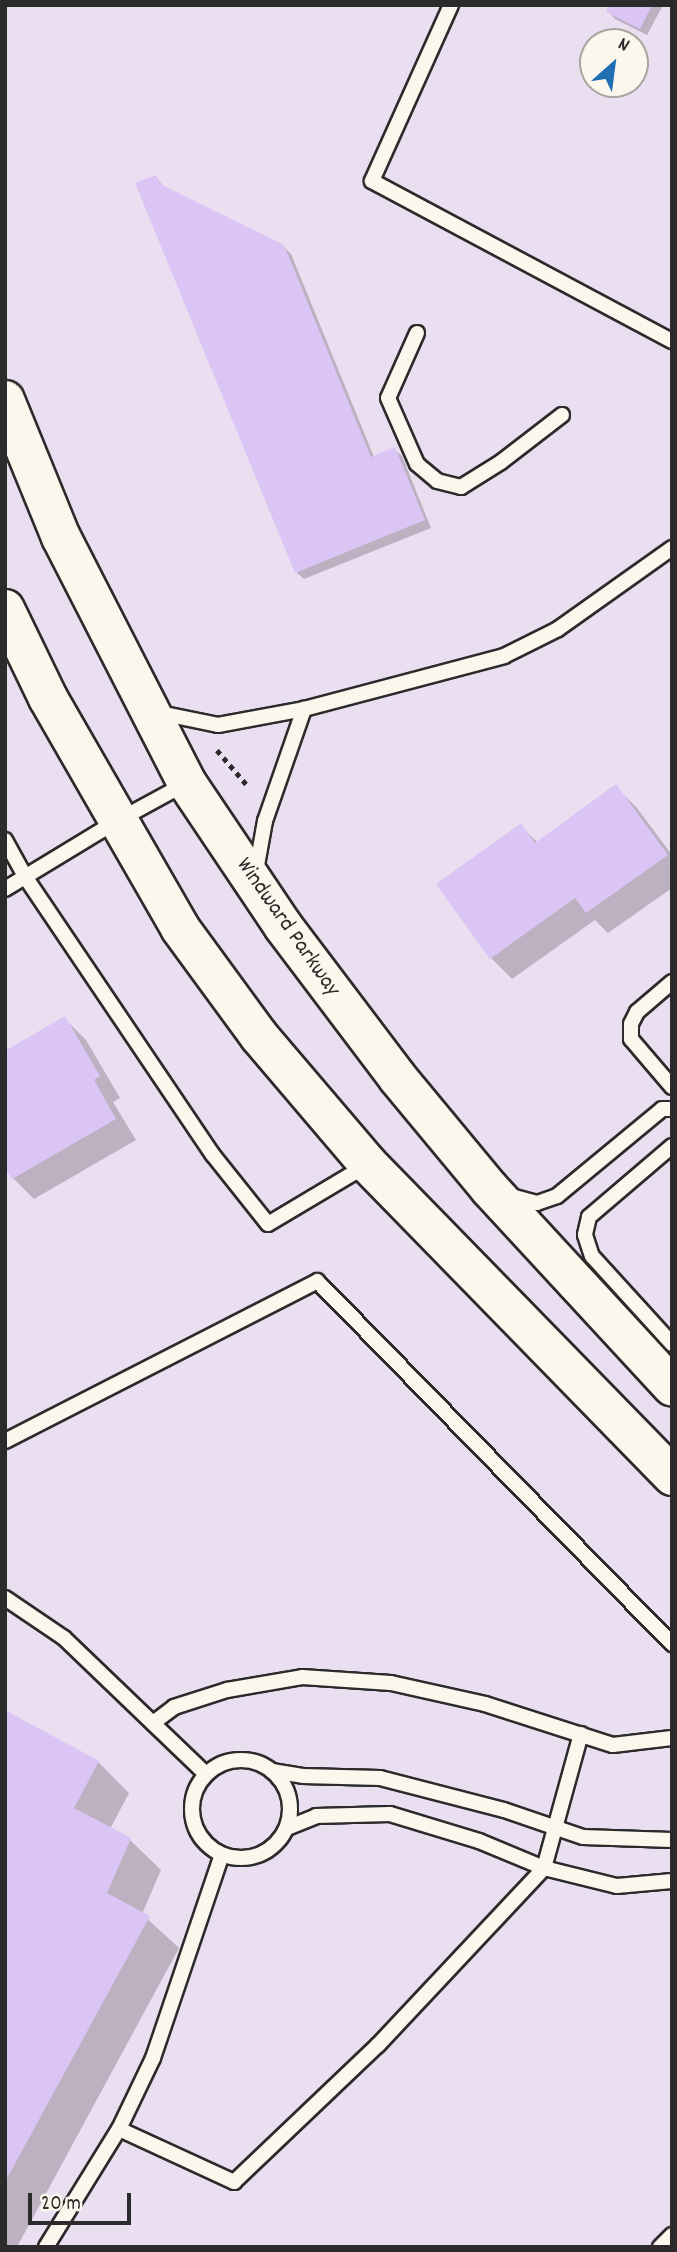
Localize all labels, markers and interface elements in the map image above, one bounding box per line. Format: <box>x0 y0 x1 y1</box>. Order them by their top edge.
north arrow <box>579 28 649 98</box>
text: N <box>613 32 634 60</box>
street label: Windward Parkway <box>229 853 345 1003</box>
scale bar <box>32 2178 135 2222</box>
text: 20 m <box>41 2190 81 2220</box>

